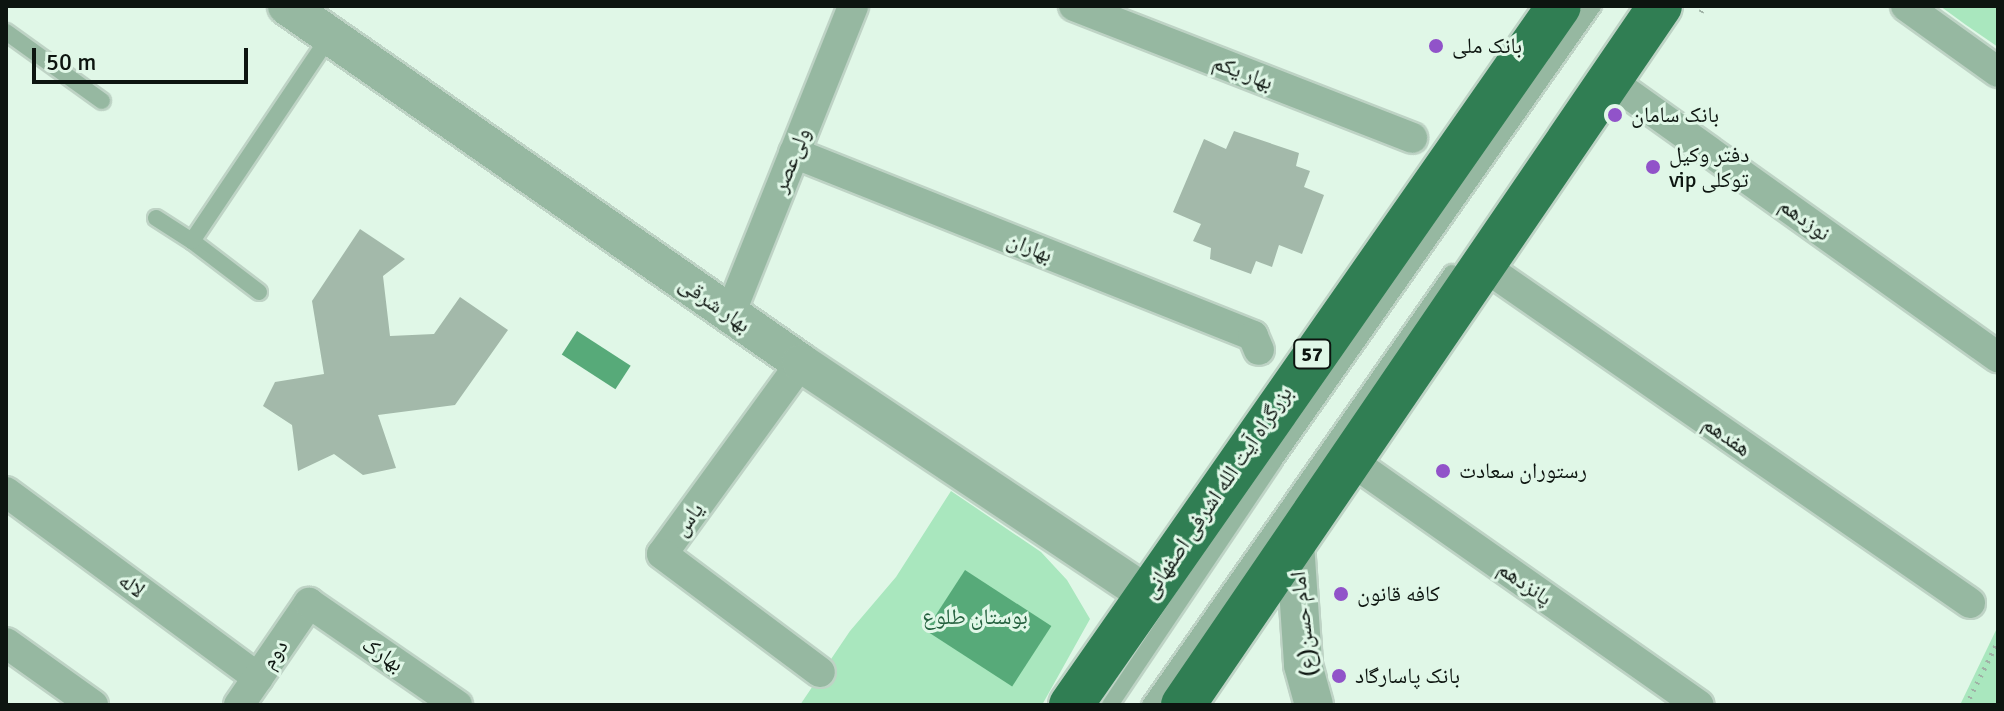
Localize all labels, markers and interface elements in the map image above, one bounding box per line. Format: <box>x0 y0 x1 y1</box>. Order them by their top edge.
scale bar <box>36 32 252 82</box>
place label: بانک ملی <box>1452 33 1522 59</box>
marker: بانک ملی <box>1427 37 1445 55</box>
text: 50 m <box>46 47 96 77</box>
street label: بهار یکم <box>1209 48 1277 96</box>
place label: بانک سامان <box>1631 102 1719 128</box>
marker: بانک سامان <box>1606 106 1624 124</box>
street label: ولی‌عصر <box>766 124 816 196</box>
place label: دفتر وکیل vip توکلی <box>1669 141 1749 192</box>
marker: دفتر وکیل vip توکلی <box>1644 158 1662 176</box>
street label: نوزدهم <box>1774 192 1836 246</box>
street label: بهاران <box>1003 226 1057 268</box>
street label: بهار شرقی <box>674 270 756 338</box>
road number: 57 <box>1292 338 1332 370</box>
street label: بزرگراه آیت الله اشرفی اصفهانی <box>1136 381 1298 603</box>
street label: هفدهم <box>1698 410 1756 462</box>
place label: رستوران سعادت <box>1459 458 1587 484</box>
marker: رستوران سعادت <box>1434 462 1452 480</box>
street label: یاس <box>667 497 709 541</box>
street label: پانزدهم <box>1493 555 1557 611</box>
street label: لاله <box>114 567 150 603</box>
street label: امام حسن(ع) <box>1284 570 1322 678</box>
place label: کافه قانون <box>1357 581 1440 607</box>
marker: کافه قانون <box>1332 585 1350 603</box>
park label: بوستان طلوع <box>922 604 1028 630</box>
street label: بهارک <box>357 631 409 677</box>
street label: دوم <box>255 634 293 674</box>
place label: بانک پاسارگاد <box>1355 663 1460 689</box>
marker: بانک پاسارگاد <box>1330 667 1348 685</box>

